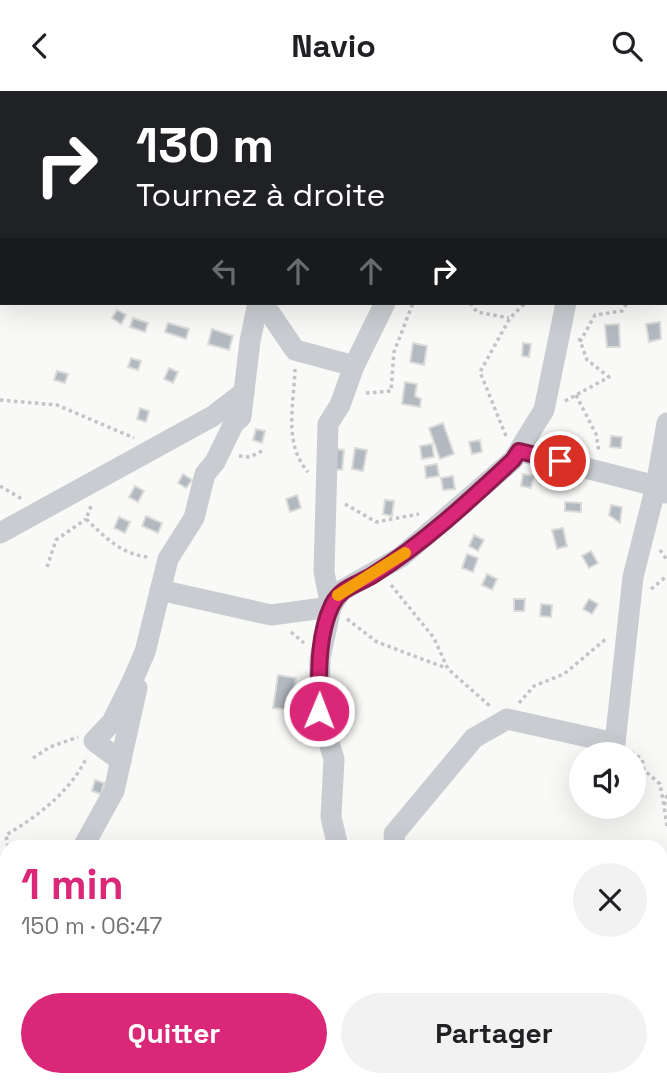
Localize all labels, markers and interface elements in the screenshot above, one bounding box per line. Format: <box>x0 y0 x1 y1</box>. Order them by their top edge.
text: Navio <box>291 26 376 66</box>
icon: back <box>21 27 59 65</box>
icon: search <box>608 27 646 65</box>
text: 130 m <box>136 114 274 176</box>
icon: right <box>21 119 112 210</box>
text: Tournez à droite <box>136 175 385 215</box>
icon: left <box>206 252 244 290</box>
icon: ahead <box>279 252 317 290</box>
icon: ahead <box>352 252 390 290</box>
icon: right <box>425 252 463 290</box>
pin <box>530 431 590 491</box>
icon: arrive <box>541 442 579 480</box>
position arrow <box>282 674 356 748</box>
map controls <box>569 742 646 819</box>
button: sound <box>569 742 646 819</box>
text: 1 min <box>21 858 124 911</box>
button: close <box>573 863 647 937</box>
text: 150 m · 06:47 <box>21 911 162 941</box>
button: Quitter <box>21 993 327 1073</box>
button: Partager <box>341 993 647 1073</box>

